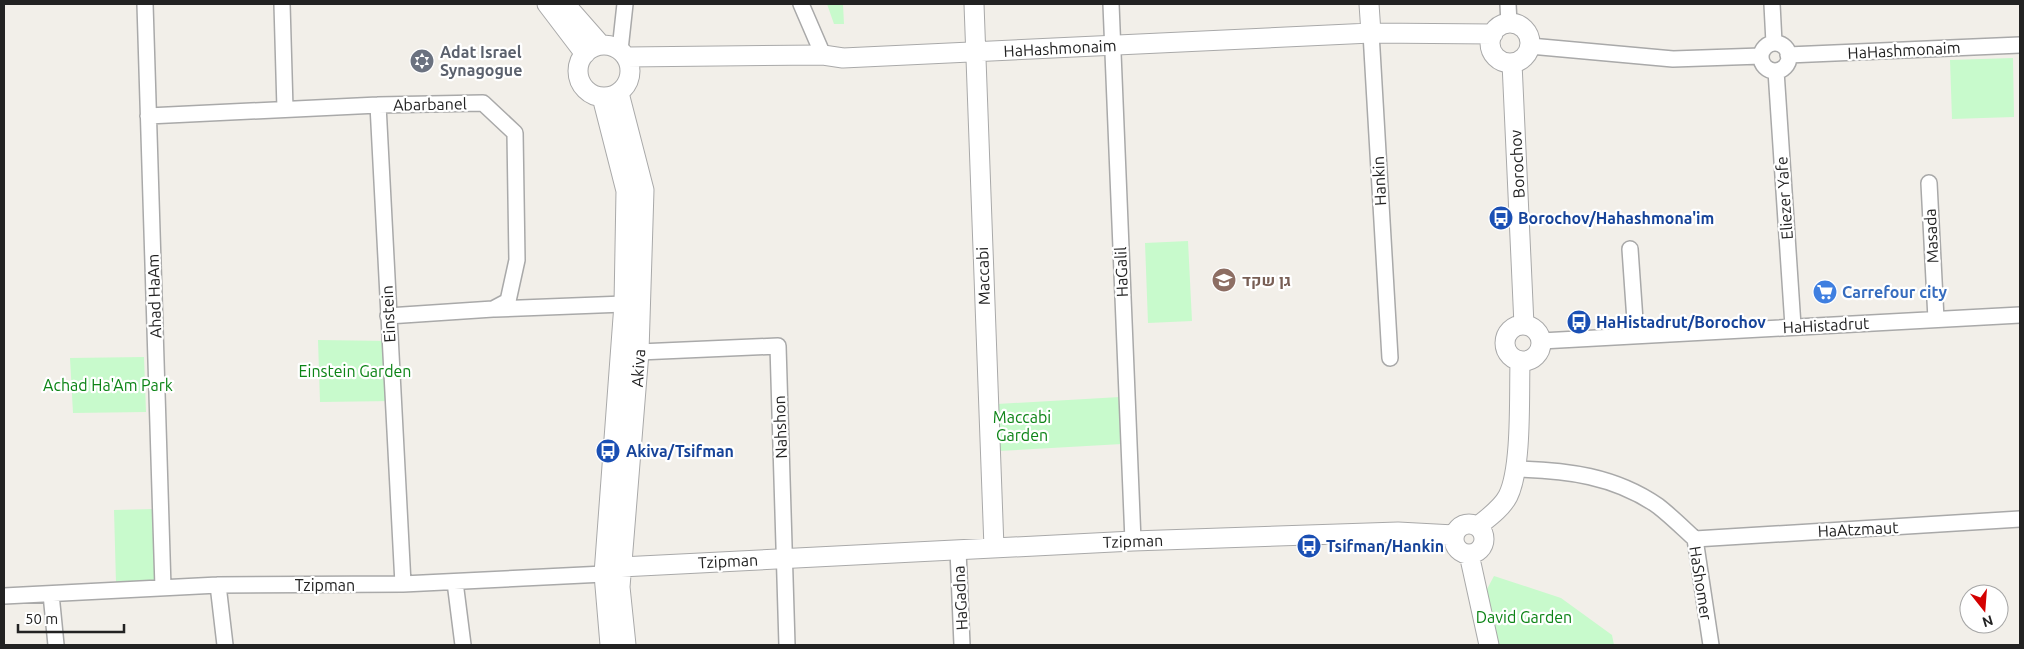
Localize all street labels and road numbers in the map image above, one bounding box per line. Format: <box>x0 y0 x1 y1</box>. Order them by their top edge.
street label: HaHashmonaim <box>1003 36 1117 60</box>
street label: HaHashmonaim <box>1847 38 1961 62</box>
street label: Abarbanel <box>393 94 467 114</box>
street label: Borochov <box>1506 129 1528 199</box>
street label: Hankin <box>1369 156 1389 206</box>
street label: Eliezer Yafe <box>1772 156 1796 240</box>
street label: Masada <box>1921 208 1941 264</box>
street label: HaGalil <box>1111 246 1131 298</box>
street label: Maccabi <box>973 247 993 305</box>
street label: Ahad HaAm <box>144 254 164 338</box>
street label: Einstein <box>378 285 398 343</box>
street label: HaHistadrut <box>1782 314 1870 336</box>
street label: Akiva <box>628 348 648 388</box>
street label: Nahshon <box>770 395 790 459</box>
street label: HaAtzmaut <box>1817 518 1900 540</box>
street label: Tzipman <box>1103 531 1163 551</box>
street label: HaShomer <box>1686 545 1716 621</box>
street label: Tzipman <box>697 550 759 572</box>
street label: HaGadna <box>949 565 971 631</box>
street label: Tzipman <box>295 576 355 594</box>

